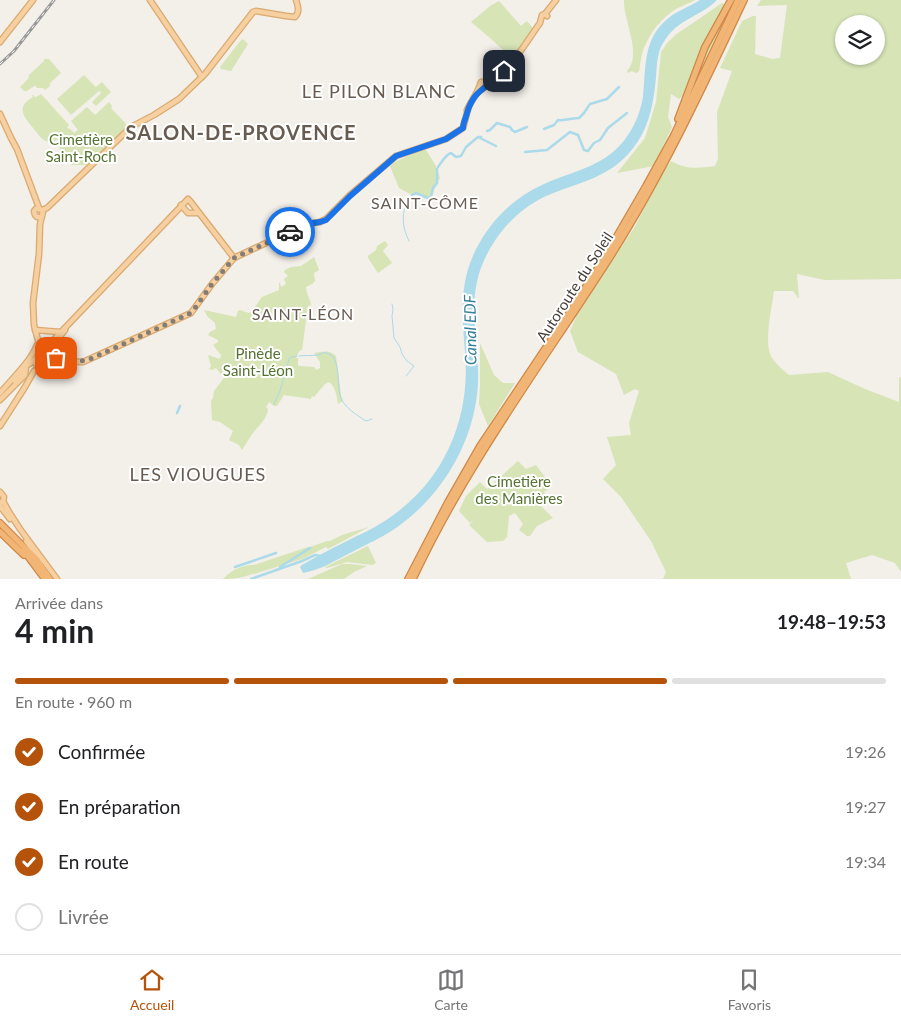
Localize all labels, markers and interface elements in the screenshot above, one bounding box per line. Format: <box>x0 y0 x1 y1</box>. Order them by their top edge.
map controls <box>835 15 885 65</box>
button: layers <box>835 15 885 65</box>
pin <box>483 50 525 92</box>
icon: home <box>490 57 518 85</box>
district label: LE PILON BLANC <box>302 80 456 102</box>
district label: SALON-DE-PROVENCE <box>126 120 356 144</box>
park label: Cimetière Saint-Roch <box>45 130 117 165</box>
district label: SAINT-CÔME <box>371 193 479 212</box>
courier <box>265 207 315 257</box>
icon: car <box>276 218 304 246</box>
street label: Autoroute du Soleil <box>532 228 616 345</box>
water label: Canal EDF <box>459 294 480 365</box>
district label: SAINT-LÉON <box>252 304 354 323</box>
pin <box>35 337 77 379</box>
icon: bag <box>42 344 70 372</box>
park label: Pinède Saint-Léon <box>223 344 293 379</box>
district label: LES VIOUGUES <box>130 463 266 485</box>
park label: Cimetière des Manières <box>475 472 563 507</box>
text: Arrivée dans <box>15 593 103 612</box>
text: 19:48–19:53 <box>777 610 886 633</box>
text: 4 min <box>15 611 94 650</box>
text: En route · 960 m <box>15 692 132 711</box>
icon: check <box>15 738 43 766</box>
text: Confirmée <box>58 740 145 763</box>
text: 19:26 <box>845 742 886 761</box>
icon: check <box>15 793 43 821</box>
text: En préparation <box>58 795 181 818</box>
text: 19:27 <box>845 797 886 816</box>
icon: check <box>15 848 43 876</box>
text: En route <box>58 850 129 873</box>
text: 19:34 <box>845 852 886 871</box>
text: Livrée <box>58 905 109 928</box>
tab: Accueil <box>130 966 174 1013</box>
tab: Carte <box>434 966 468 1013</box>
tab: Favoris <box>728 966 771 1013</box>

